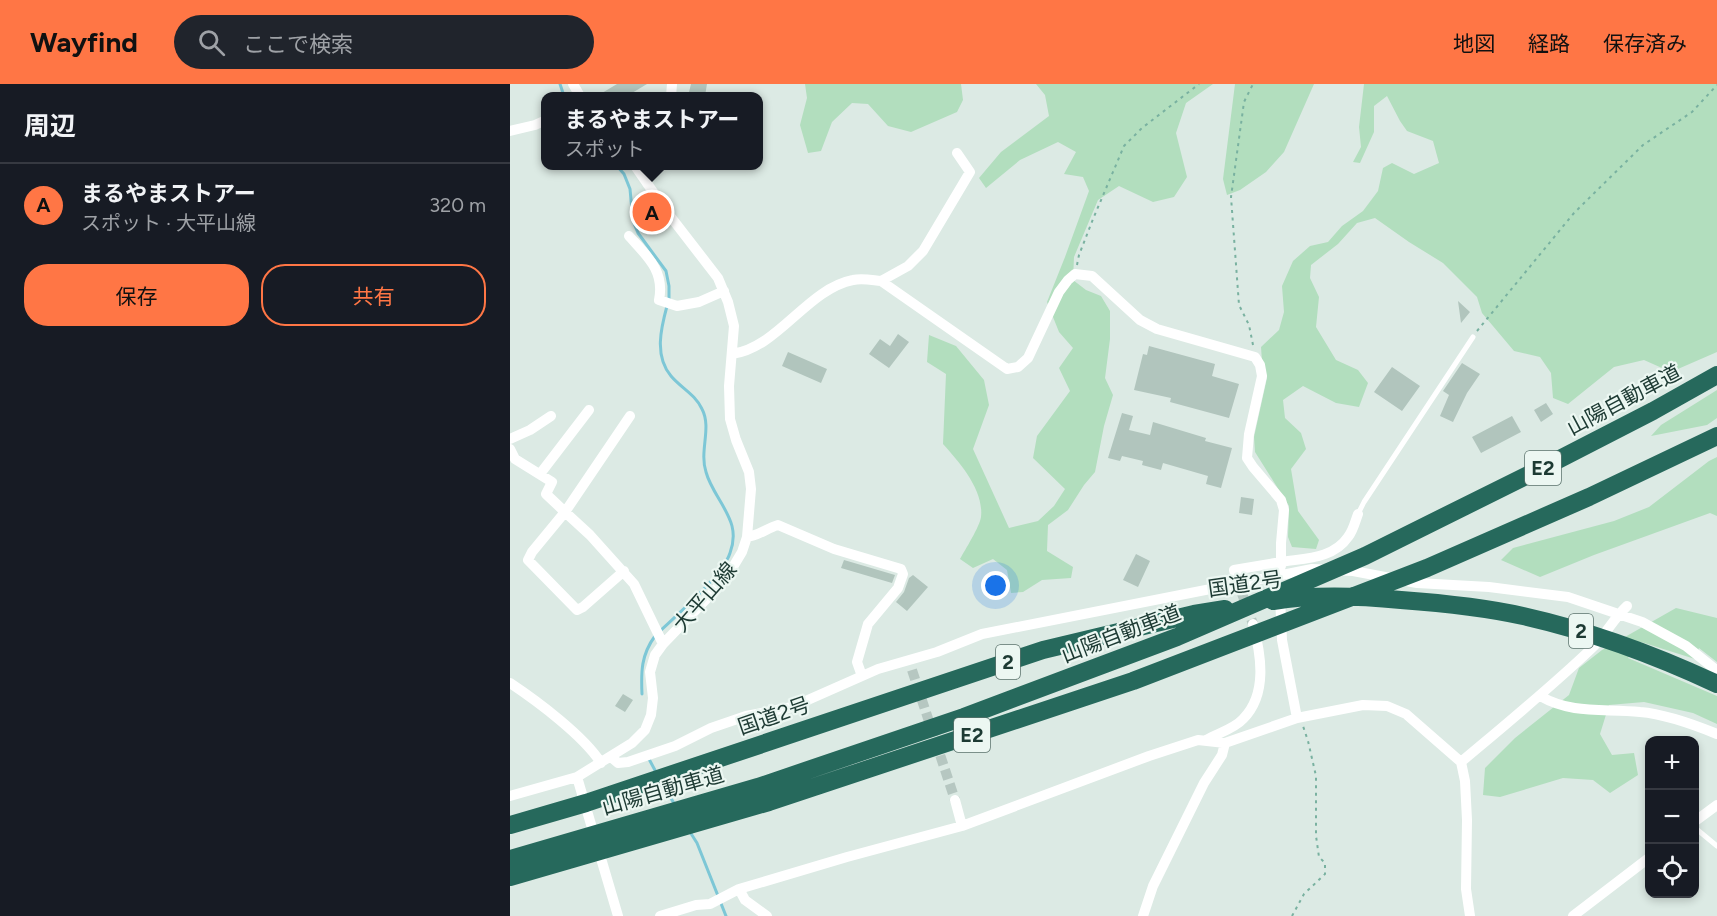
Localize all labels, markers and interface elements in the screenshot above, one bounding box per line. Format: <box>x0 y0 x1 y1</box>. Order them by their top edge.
search box <box>174 15 594 69</box>
text: Wayfind <box>30 25 138 59</box>
icon: search <box>195 26 228 59</box>
text: ここで検索 <box>243 31 353 58</box>
text: 地図 <box>1453 31 1495 56</box>
text: 経路 <box>1528 31 1570 56</box>
text: 保存済み <box>1603 31 1687 56</box>
popup <box>541 92 763 170</box>
text: まるやまストアー <box>565 106 739 133</box>
text: 周辺 <box>24 110 76 142</box>
text: スポット <box>565 137 645 161</box>
text: まるやまストアー <box>81 180 256 207</box>
pin: A <box>632 190 672 234</box>
text: A <box>36 193 51 217</box>
text: 320 m <box>429 193 486 217</box>
text: スポット · 大平山線 <box>81 211 256 235</box>
button: 保存 <box>24 264 249 326</box>
button: 共有 <box>261 264 486 326</box>
street label: 山陽自動車道 <box>1562 359 1685 440</box>
road number: E2 <box>1525 451 1561 485</box>
street label: 大平山線 <box>668 557 742 637</box>
street label: 国道2号 <box>1206 566 1284 601</box>
your location <box>981 571 1010 600</box>
street label: 山陽自動車道 <box>1058 599 1184 668</box>
road number: 2 <box>1569 614 1593 648</box>
road number: 2 <box>996 645 1020 679</box>
street label: 国道2号 <box>734 692 813 740</box>
road number: E2 <box>954 718 990 752</box>
map controls <box>1645 736 1699 898</box>
button: + <box>1645 736 1699 790</box>
street label: 山陽自動車道 <box>599 761 727 820</box>
button: − <box>1645 790 1699 844</box>
button: locate <box>1645 844 1699 898</box>

